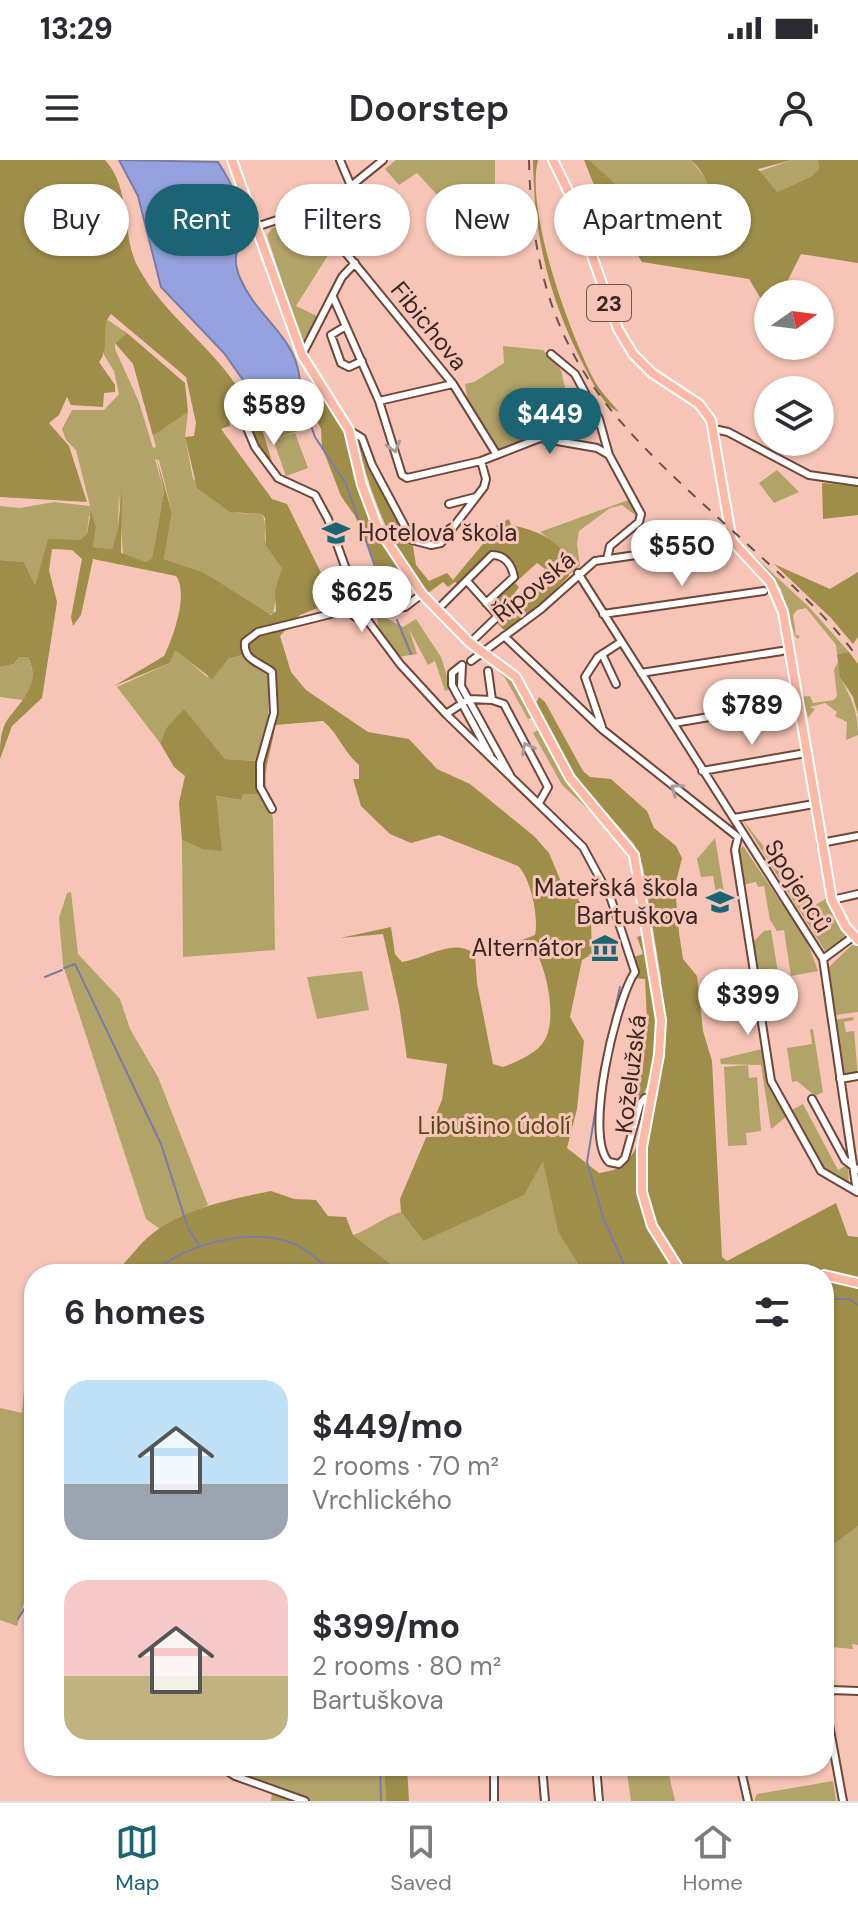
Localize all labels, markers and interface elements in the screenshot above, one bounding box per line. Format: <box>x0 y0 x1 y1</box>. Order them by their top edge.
text: 13:29 <box>40 9 113 48</box>
text: Doorstep <box>349 85 509 132</box>
icon: menu <box>40 86 84 130</box>
icon: person <box>774 86 818 130</box>
chip: Buy <box>24 184 129 256</box>
chip: Rent <box>145 184 259 256</box>
chip: Filters <box>275 184 410 256</box>
chip: New <box>426 184 538 256</box>
chip: Apartment <box>554 184 751 256</box>
street label: Fibichova <box>384 275 475 376</box>
north arrow <box>754 280 834 360</box>
map controls <box>754 280 834 456</box>
road number: 23 <box>587 285 631 321</box>
button: layers <box>754 376 834 456</box>
pin: $589 <box>227 379 321 447</box>
text: $589 <box>242 388 306 422</box>
pin: $449 <box>503 388 597 456</box>
text: $449 <box>517 397 583 431</box>
one-way arrow <box>384 439 400 453</box>
place label: Hotelová škola <box>358 517 517 548</box>
school or university icon: Hotelová škola <box>321 518 351 548</box>
pin: $550 <box>635 520 729 588</box>
text: $550 <box>649 529 715 563</box>
street label: Řípovská <box>486 544 581 629</box>
pin: $625 <box>315 566 409 634</box>
text: $625 <box>330 575 394 609</box>
pin: $789 <box>705 679 799 747</box>
text: $789 <box>721 688 783 722</box>
one-way arrow <box>521 741 536 756</box>
one-way arrow <box>670 785 685 799</box>
street label: Spojenců <box>758 833 839 938</box>
place label: Mateřská škola Bartuškova <box>534 872 698 931</box>
school or university icon: Mateřská škola Bartuškova <box>705 887 735 917</box>
place label: Alternátor <box>471 932 583 963</box>
museum icon: Alternátor <box>590 933 620 963</box>
pin: $399 <box>701 969 795 1037</box>
text: $399 <box>716 978 780 1012</box>
street label: Koželužská <box>608 1013 653 1135</box>
park label: Libušino údolí <box>417 1110 571 1141</box>
text: 6 homes <box>64 1290 206 1335</box>
icon: filters <box>750 1290 794 1334</box>
text: $449/mo <box>312 1404 463 1449</box>
icon: home <box>128 1412 224 1508</box>
text: 2 rooms · 70 m² <box>312 1449 499 1483</box>
text: Vrchlického <box>312 1483 452 1517</box>
text: $399/mo <box>312 1604 460 1649</box>
icon: home <box>128 1612 224 1708</box>
text: 2 rooms · 80 m² <box>312 1649 501 1683</box>
text: Bartuškova <box>312 1683 444 1717</box>
tab: Map <box>115 1820 160 1897</box>
tab: Saved <box>390 1820 452 1897</box>
tab: Home <box>683 1820 743 1897</box>

